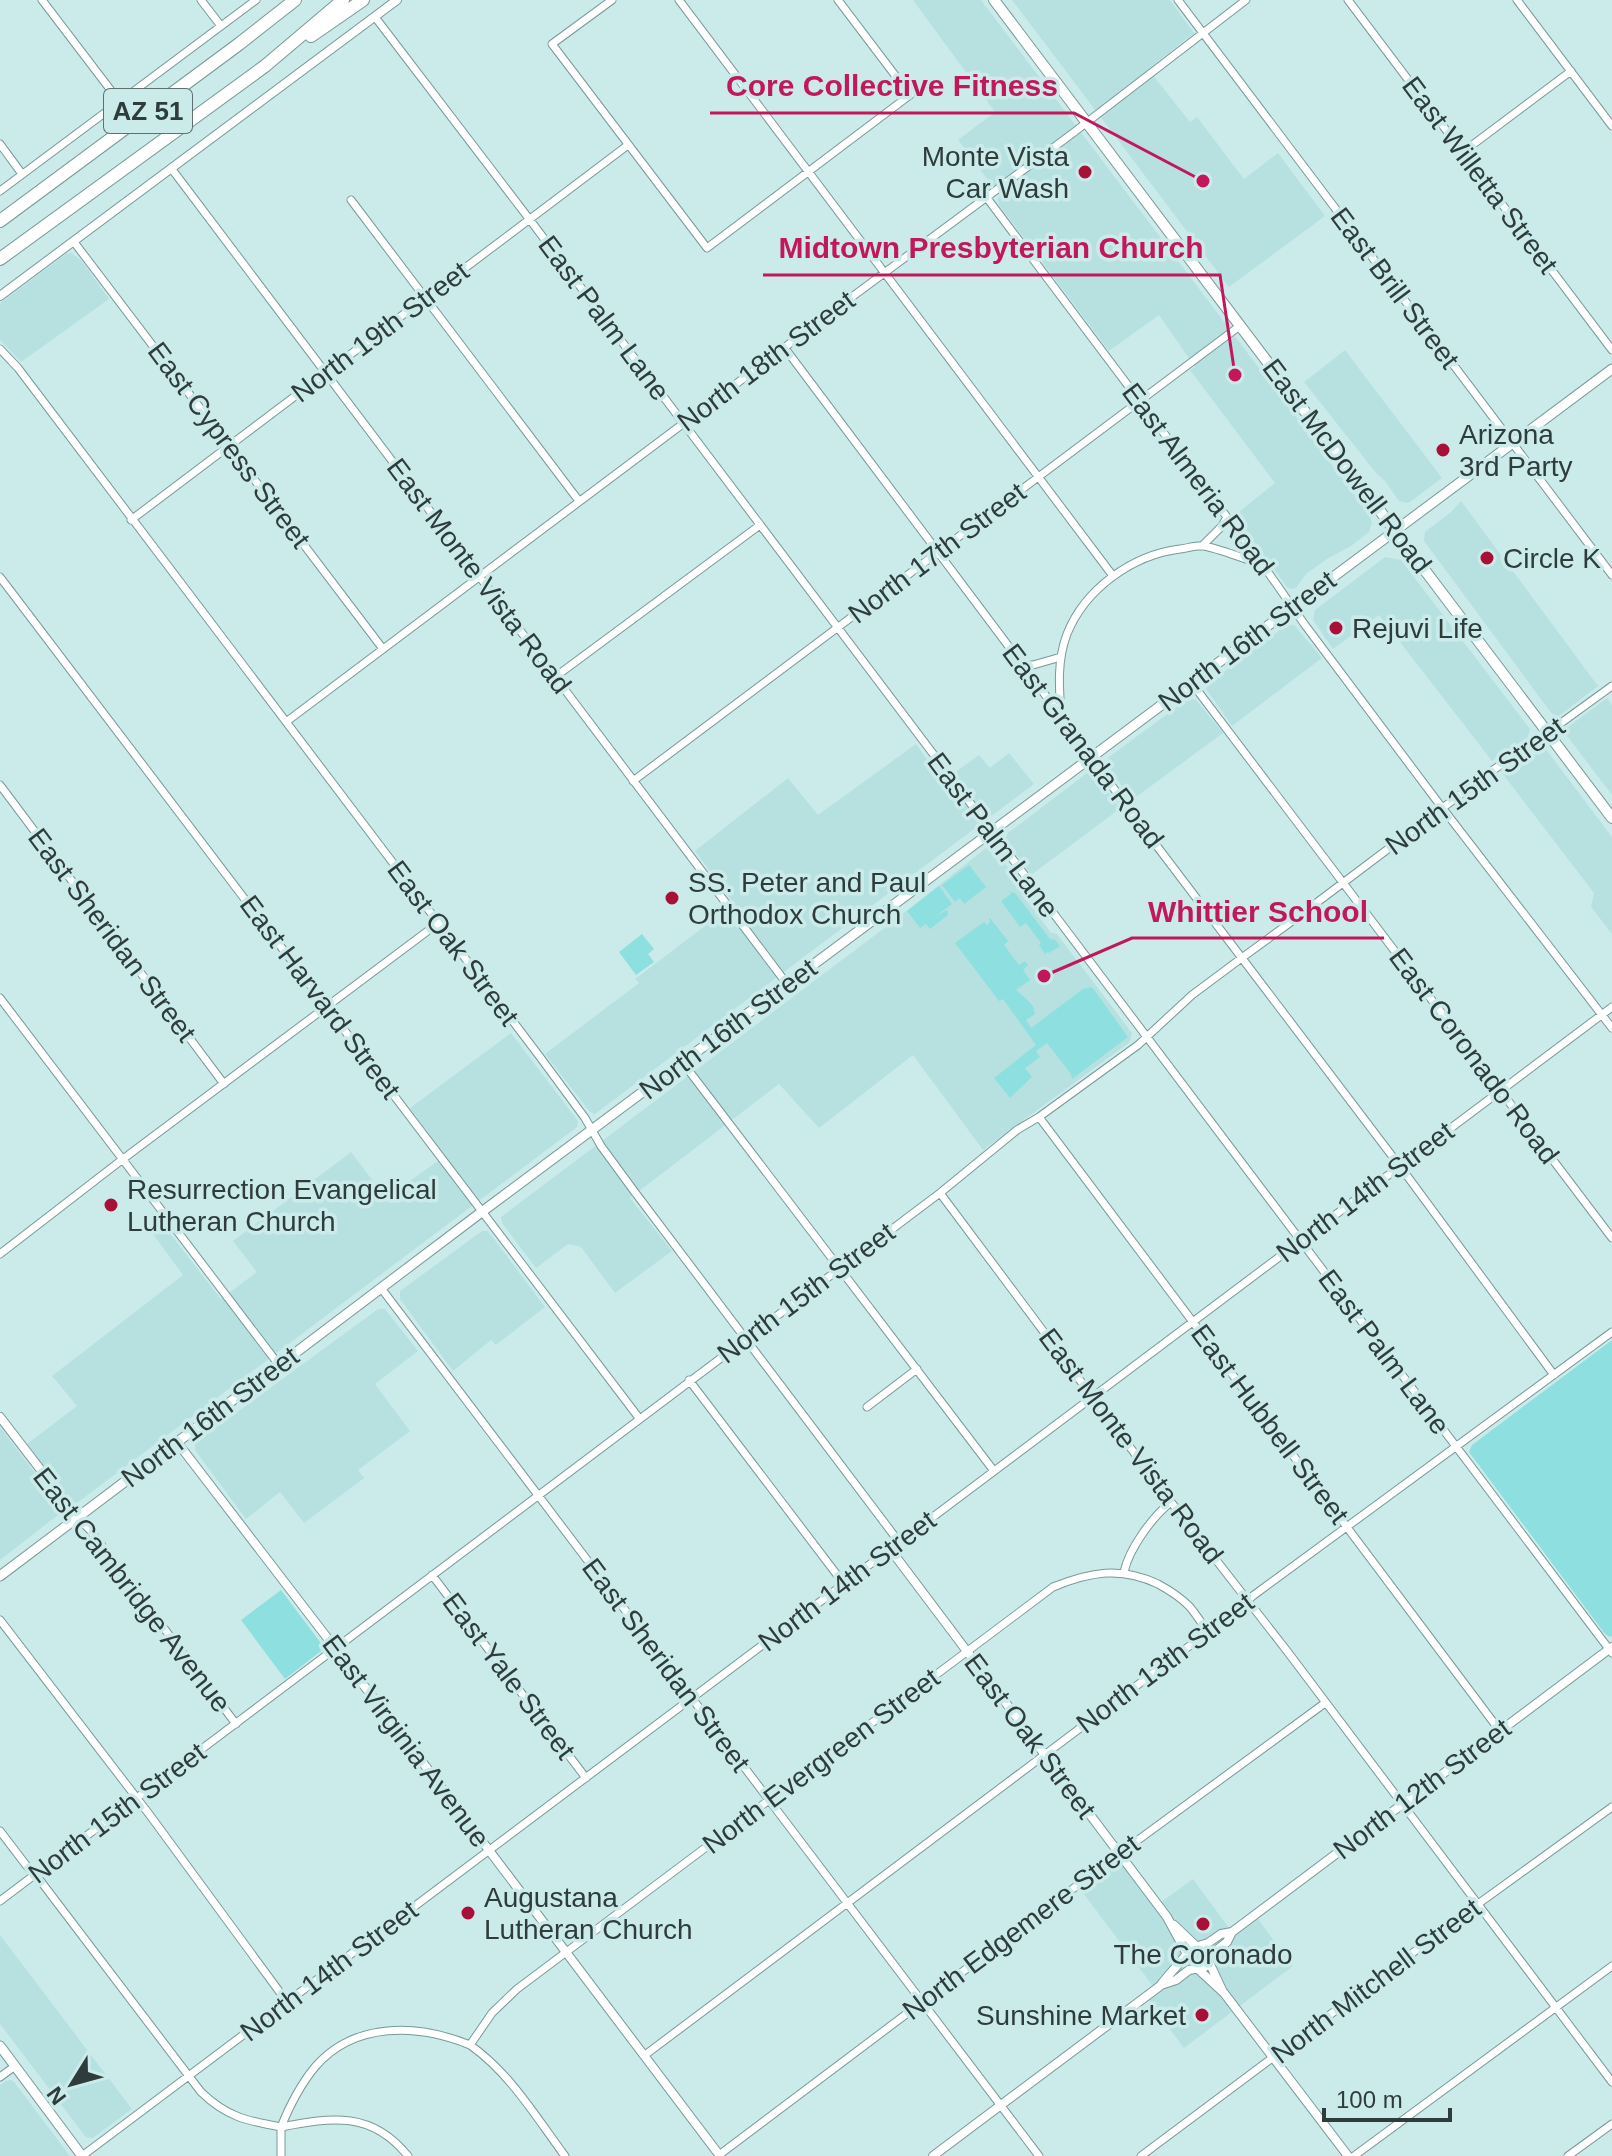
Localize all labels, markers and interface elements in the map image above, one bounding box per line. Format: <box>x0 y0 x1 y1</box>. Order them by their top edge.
callout: Core Collective Fitness <box>710 59 1074 113</box>
text: Core Collective Fitness <box>726 69 1058 102</box>
street label: East Willetta Street <box>1396 71 1564 280</box>
road number: AZ 51 <box>104 89 192 133</box>
place label: Monte Vista Car Wash <box>922 141 1069 204</box>
marker: Monte Vista Car Wash <box>1076 163 1094 181</box>
street label: East Brill Street <box>1325 202 1466 375</box>
callout: Midtown Presbyterian Church <box>763 221 1220 275</box>
street label: East Palm Lane <box>532 230 676 406</box>
text: Midtown Presbyterian Church <box>778 231 1204 264</box>
street label: North 19th Street <box>286 255 475 409</box>
street label: North 18th Street <box>672 284 861 438</box>
street label: East Cypress Street <box>142 336 316 554</box>
street label: East McDowell Road <box>1256 353 1438 579</box>
street label: East Almeria Road <box>1116 377 1280 581</box>
place label: Arizona 3rd Party <box>1459 419 1573 482</box>
marker: Arizona 3rd Party <box>1434 441 1452 459</box>
street label: East Monte Vista Road <box>381 453 577 699</box>
street label: North 17th Street <box>843 476 1032 630</box>
place label: Circle K <box>1503 543 1601 574</box>
marker: Circle K <box>1478 549 1496 567</box>
street label: North 16th Street <box>1153 564 1342 718</box>
place label: Rejuvi Life <box>1352 613 1483 644</box>
marker: Rejuvi Life <box>1327 619 1345 637</box>
street label: East Granada Road <box>996 638 1170 854</box>
street label: North 15th Street <box>1380 711 1571 861</box>
street label: East Palm Lane <box>921 747 1065 923</box>
street label: East Sheridan Street <box>22 822 202 1048</box>
street label: East Oak Street <box>381 855 525 1031</box>
place label: SS. Peter and Paul Orthodox Church <box>688 867 926 930</box>
callout: Whittier School <box>1132 884 1384 938</box>
street label: East Harvard Street <box>234 889 406 1105</box>
marker: SS. Peter and Paul Orthodox Church <box>663 889 681 907</box>
text: Whittier School <box>1148 895 1368 928</box>
street label: East Coronado Road <box>1383 942 1565 1170</box>
street label: North 16th Street <box>634 952 823 1106</box>
street label: North 14th Street <box>1271 1115 1460 1269</box>
place label: Resurrection Evangelical Lutheran Church <box>127 1174 437 1237</box>
marker: Resurrection Evangelical Lutheran Church <box>102 1196 120 1214</box>
street label: North 15th Street <box>712 1216 901 1370</box>
street label: East Palm Lane <box>1312 1264 1456 1440</box>
street label: East Hubbell Street <box>1185 1318 1355 1530</box>
street label: East Monte Vista Road <box>1033 1323 1229 1569</box>
street label: North 16th Street <box>116 1340 305 1494</box>
street label: East Cambridge Avenue <box>27 1462 237 1718</box>
street label: North 14th Street <box>753 1504 942 1658</box>
street label: East Sheridan Street <box>576 1552 756 1778</box>
street label: North 13th Street <box>1071 1586 1260 1740</box>
street label: East Yale Street <box>437 1587 582 1765</box>
street label: East Virginia Avenue <box>316 1629 496 1853</box>
street label: East Oak Street <box>958 1648 1102 1824</box>
street label: North Evergreen Street <box>697 1662 945 1860</box>
street label: North 12th Street <box>1328 1712 1517 1866</box>
street label: North 15th Street <box>23 1736 212 1890</box>
street label: North Edgemere Street <box>897 1828 1145 2026</box>
place label: Augustana Lutheran Church <box>484 1882 693 1945</box>
street label: North Mitchell Street <box>1265 1892 1487 2070</box>
street label: North 14th Street <box>235 1894 424 2048</box>
marker: Augustana Lutheran Church <box>459 1904 477 1922</box>
marker: The Coronado <box>1194 1915 1212 1933</box>
place label: The Coronado <box>1113 1939 1293 1970</box>
place label: Sunshine Market <box>976 2000 1186 2031</box>
marker: Sunshine Market <box>1193 2006 1211 2024</box>
north arrow <box>32 2044 112 2124</box>
scale bar <box>1324 2072 1450 2122</box>
text: N <box>42 2082 71 2110</box>
text: 100 m <box>1336 2086 1403 2113</box>

